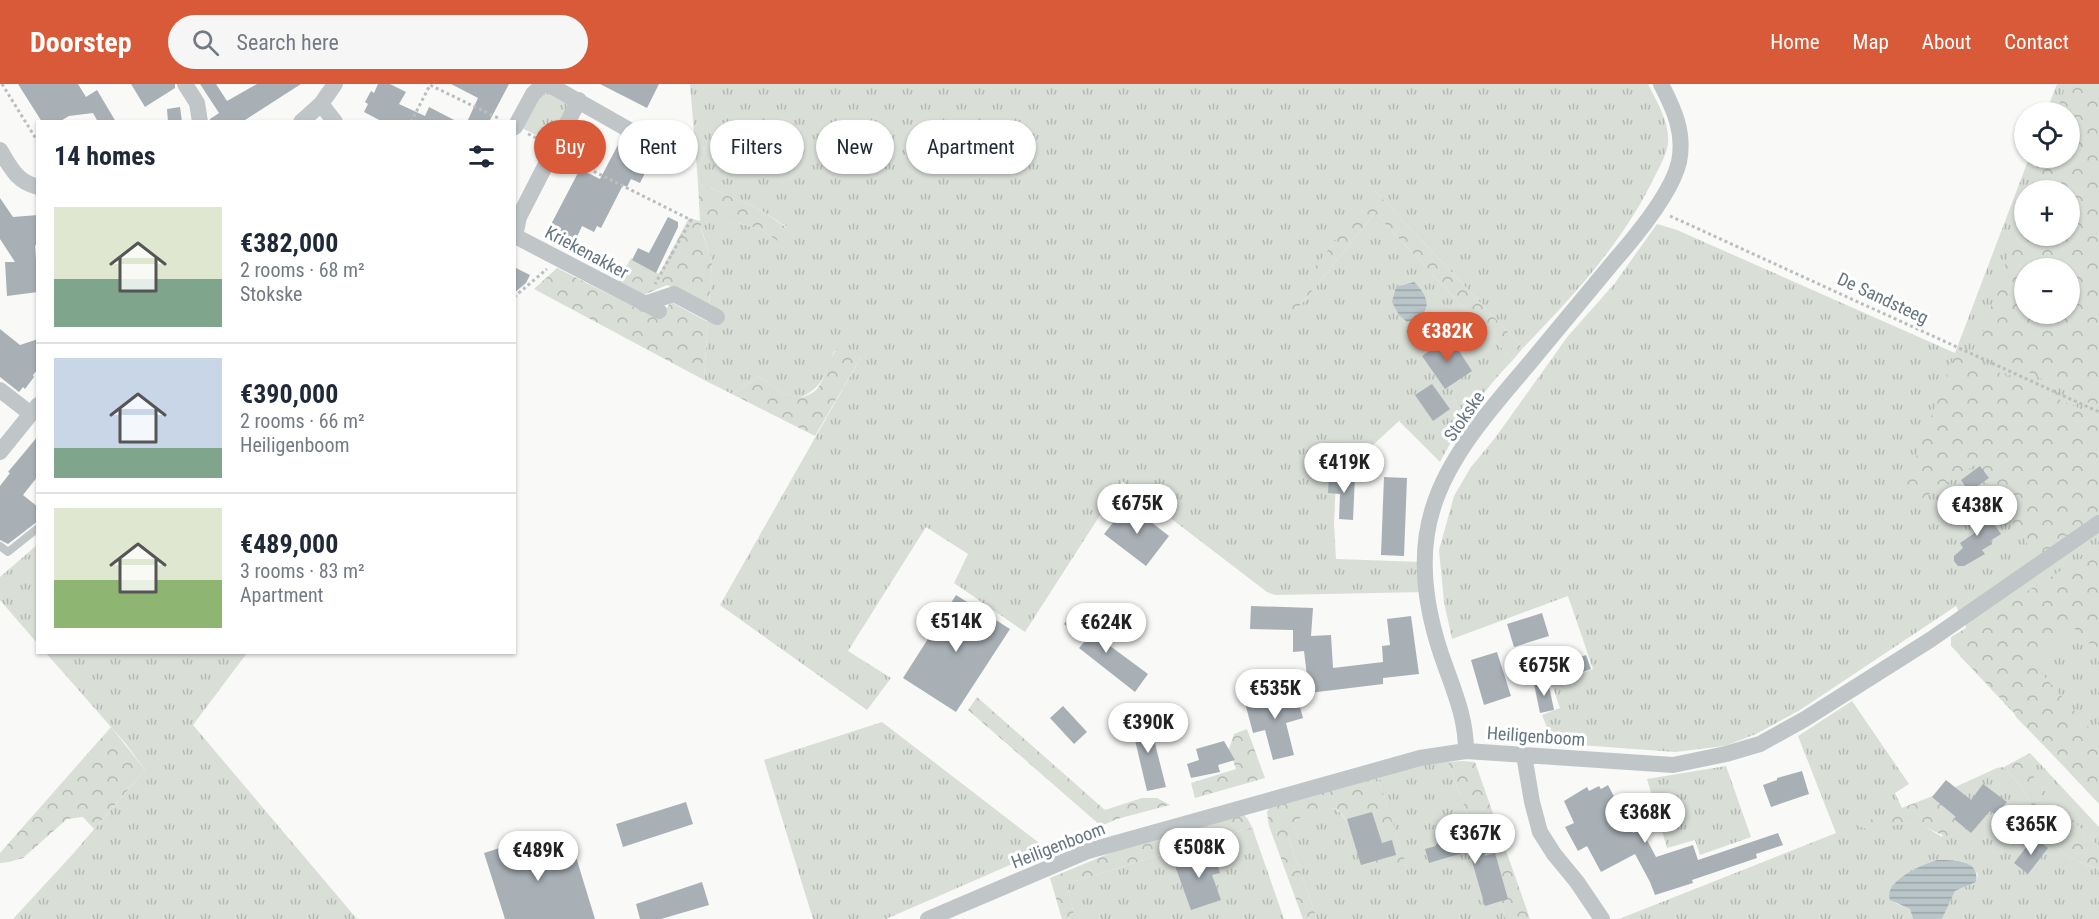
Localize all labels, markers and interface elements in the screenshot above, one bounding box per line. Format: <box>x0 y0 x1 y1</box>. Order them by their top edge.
search box <box>168 15 588 69</box>
text: Doorstep <box>30 26 132 59</box>
icon: search <box>189 26 222 59</box>
text: Search here <box>237 30 339 55</box>
text: Home <box>1770 30 1820 54</box>
text: Map <box>1853 30 1889 54</box>
text: About <box>1922 30 1971 54</box>
text: Contact <box>2004 30 2069 54</box>
map controls <box>2014 102 2080 324</box>
button: locate <box>2014 102 2080 168</box>
chip: Buy <box>534 120 606 174</box>
chip: Rent <box>618 120 698 174</box>
chip: Filters <box>710 120 804 174</box>
chip: New <box>816 120 894 174</box>
chip: Apartment <box>906 120 1036 174</box>
icon: filters <box>465 140 498 173</box>
text: 14 homes <box>54 141 156 171</box>
button: + <box>2014 180 2080 246</box>
street label: Kriekenakker <box>542 221 633 283</box>
text: €382,000 <box>240 228 338 258</box>
icon: home <box>102 231 174 303</box>
text: 2 rooms · 68 m² <box>240 258 365 282</box>
button: − <box>2014 258 2080 324</box>
street label: De Sandsteeg <box>1834 268 1932 328</box>
text: Stokske <box>240 282 302 306</box>
pin: €382K <box>1405 312 1489 363</box>
text: €382K <box>1421 319 1473 343</box>
text: €390,000 <box>240 379 338 409</box>
icon: home <box>102 382 174 454</box>
street label: Stokske <box>1439 387 1489 445</box>
text: 2 rooms · 66 m² <box>240 409 365 433</box>
text: Heiligenboom <box>240 433 349 457</box>
pin: €419K <box>1302 443 1386 494</box>
text: €419K <box>1318 450 1370 474</box>
pin: €675K <box>1095 484 1179 535</box>
pin: €438K <box>1935 486 2019 537</box>
text: €675K <box>1111 491 1163 515</box>
text: €438K <box>1951 493 2003 517</box>
text: €489,000 <box>240 529 338 559</box>
icon: home <box>102 532 174 604</box>
text: 3 rooms · 83 m² <box>240 559 365 583</box>
text: Apartment <box>240 583 324 607</box>
pin: €514K <box>914 602 998 653</box>
pin: €624K <box>1064 603 1148 654</box>
text: €514K <box>930 609 982 633</box>
text: €624K <box>1080 610 1132 634</box>
pin: €675K <box>1502 646 1586 697</box>
text: €675K <box>1518 653 1570 677</box>
pin: €535K <box>1233 669 1317 720</box>
text: €535K <box>1249 676 1301 700</box>
pin: €390K <box>1106 703 1190 754</box>
text: €390K <box>1122 710 1174 734</box>
street label: Heiligenboom <box>1486 722 1586 750</box>
pin: €368K <box>1603 793 1687 844</box>
text: €368K <box>1619 800 1671 824</box>
pin: €365K <box>1989 805 2073 856</box>
text: €365K <box>2005 812 2057 836</box>
pin: €367K <box>1433 814 1517 865</box>
street label: Heiligenboom <box>1008 818 1108 872</box>
text: €367K <box>1449 821 1501 845</box>
pin: €508K <box>1157 828 1241 879</box>
pin: €489K <box>496 831 580 882</box>
text: €508K <box>1173 835 1225 859</box>
text: €489K <box>512 838 564 862</box>

